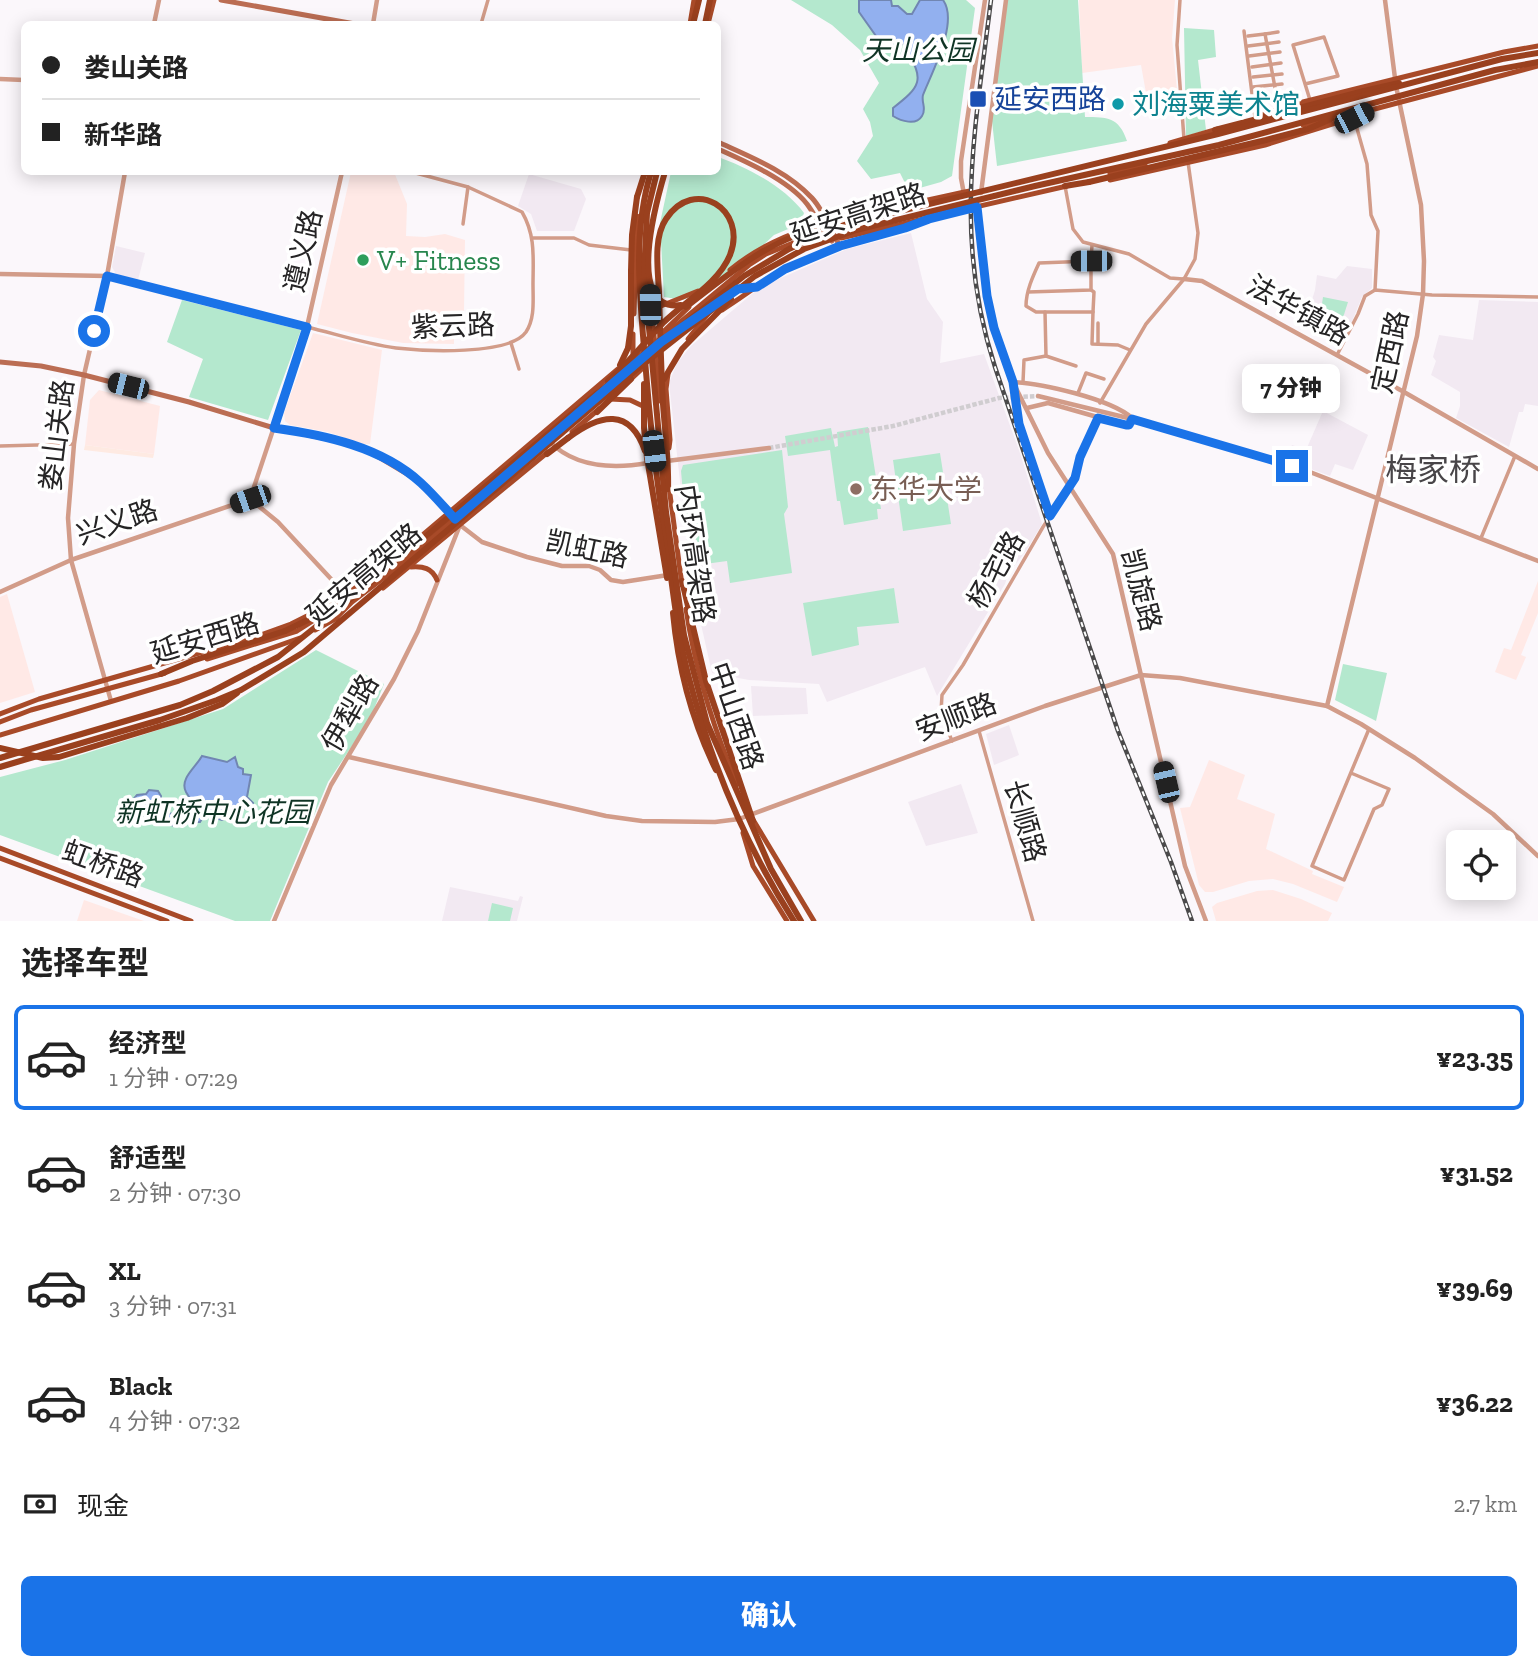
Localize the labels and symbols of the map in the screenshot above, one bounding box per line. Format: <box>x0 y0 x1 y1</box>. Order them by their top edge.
park label: 天山公园 <box>862 34 978 67</box>
place label: 延安西路 <box>994 83 1106 116</box>
place label: 刘海粟美术馆 <box>1132 88 1300 121</box>
marker: 延安西路 <box>968 89 988 109</box>
marker: 刘海粟美术馆 <box>1110 96 1126 112</box>
car <box>1331 99 1378 137</box>
street label: 延安高架路 <box>786 177 930 251</box>
street label: 遵义路 <box>277 206 329 296</box>
place label: V+ Fitness <box>376 244 501 277</box>
car <box>1071 251 1113 272</box>
marker: V+ Fitness <box>355 252 371 268</box>
street label: 法华镇路 <box>1241 268 1355 352</box>
car <box>640 284 661 326</box>
street label: 定西路 <box>1365 307 1415 397</box>
street label: 紫云路 <box>410 308 496 344</box>
route start <box>78 315 110 347</box>
callout: 7 分钟 <box>1243 364 1341 414</box>
car <box>106 371 151 401</box>
street label: 娄山关路 <box>34 377 80 493</box>
car <box>642 429 667 473</box>
route end <box>1276 450 1308 482</box>
district label: 梅家桥 <box>1385 451 1481 489</box>
place label: 东华大学 <box>870 473 982 506</box>
marker: 东华大学 <box>848 481 864 497</box>
car <box>227 482 274 516</box>
street label: 内环高架路 <box>669 482 721 626</box>
street label: 兴义路 <box>72 493 162 551</box>
street label: 延安高架路 <box>300 516 428 632</box>
street label: 凯虹路 <box>542 524 632 574</box>
street label: 杨宅路 <box>961 525 1031 615</box>
street label: 凯旋路 <box>1114 545 1168 635</box>
street label: 延安西路 <box>147 606 263 670</box>
street label: 中山西路 <box>702 658 770 774</box>
street label: 伊犁路 <box>315 668 385 758</box>
street label: 安顺路 <box>911 687 1001 747</box>
car <box>1152 759 1181 805</box>
street label: 长顺路 <box>998 776 1052 866</box>
park label: 新虹桥中心花园 <box>115 796 315 829</box>
street label: 虹桥路 <box>58 834 148 894</box>

